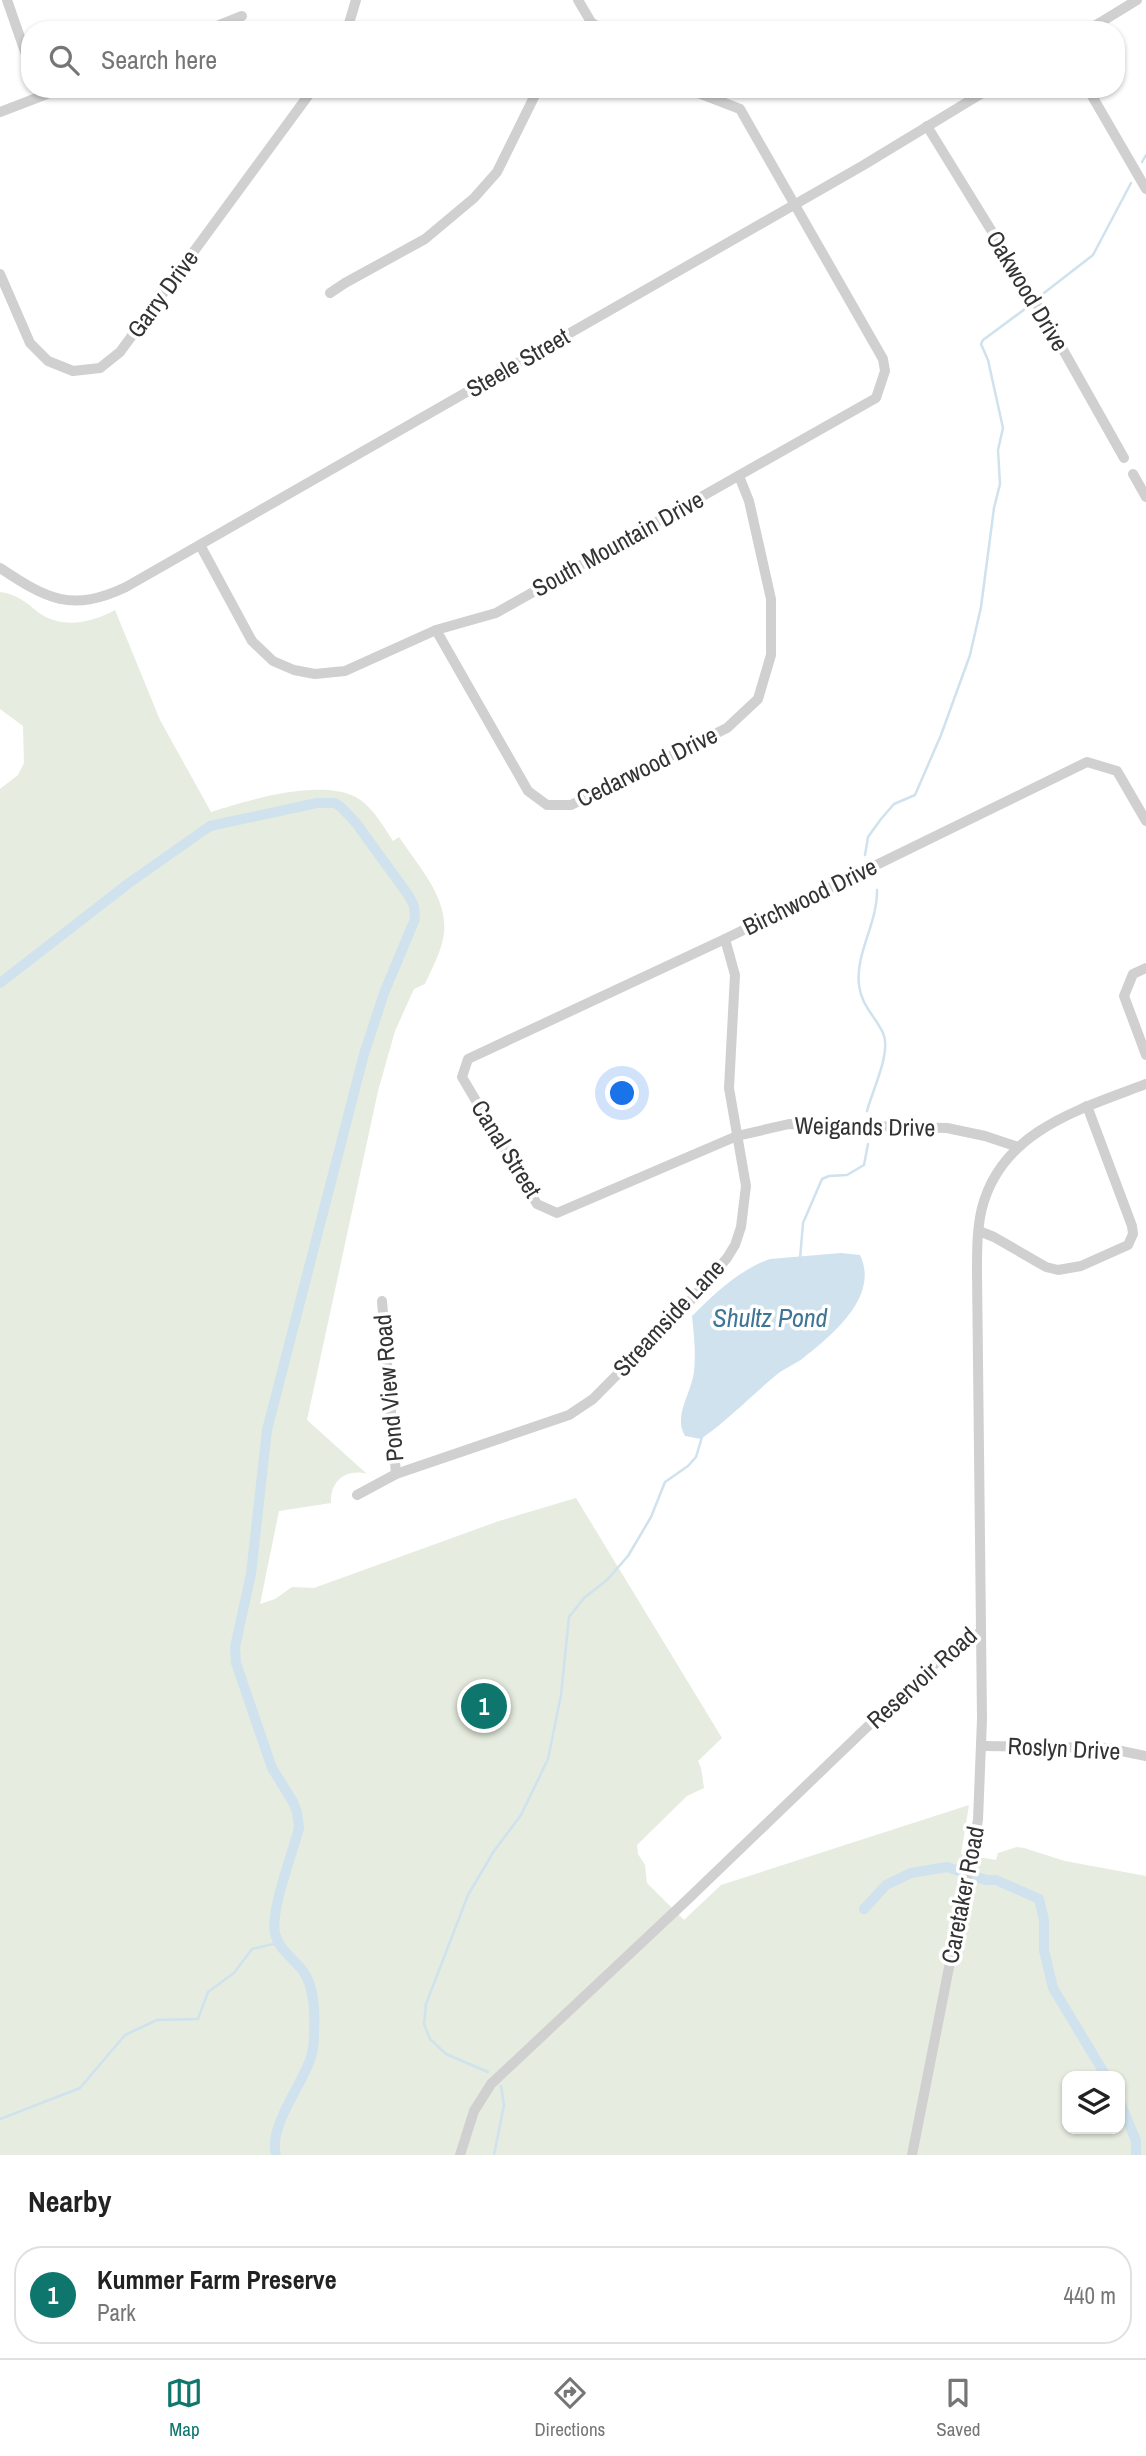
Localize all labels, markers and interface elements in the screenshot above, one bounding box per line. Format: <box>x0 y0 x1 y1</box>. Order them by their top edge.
search box <box>21 21 1125 98</box>
icon: search <box>45 41 83 79</box>
text: Search here <box>101 42 217 77</box>
street label: Oakwood Drive <box>979 224 1076 357</box>
street label: Garry Drive <box>119 243 205 344</box>
street label: Steele Street <box>460 320 575 404</box>
street label: South Mountain Drive <box>526 483 709 604</box>
street label: Cedarwood Drive <box>571 718 722 814</box>
street label: Birchwood Drive <box>737 850 882 942</box>
your location <box>605 1076 639 1110</box>
street label: Canal Street <box>464 1094 550 1204</box>
street label: Weigands Drive <box>794 1109 936 1143</box>
street label: Streamside Lane <box>605 1252 731 1383</box>
water label: Shultz Pond <box>713 1300 828 1335</box>
street label: Pond View Road <box>366 1313 410 1463</box>
street label: Reservoir Road <box>859 1619 983 1735</box>
pin: 1 <box>461 1680 507 1732</box>
street label: Roslyn Drive <box>1007 1729 1121 1767</box>
street label: Caretaker Road <box>933 1824 991 1966</box>
map controls <box>1062 2071 1125 2134</box>
button: layers <box>1062 2071 1125 2134</box>
text: Nearby <box>28 2181 111 2221</box>
text: Kummer Farm Preserve <box>97 2262 337 2297</box>
text: 1 <box>48 2280 58 2311</box>
text: 440 m <box>1064 2280 1116 2311</box>
text: Park <box>97 2297 136 2328</box>
tab: Map <box>165 2374 203 2442</box>
tab: Directions <box>534 2374 605 2442</box>
tab: Saved <box>936 2374 981 2442</box>

